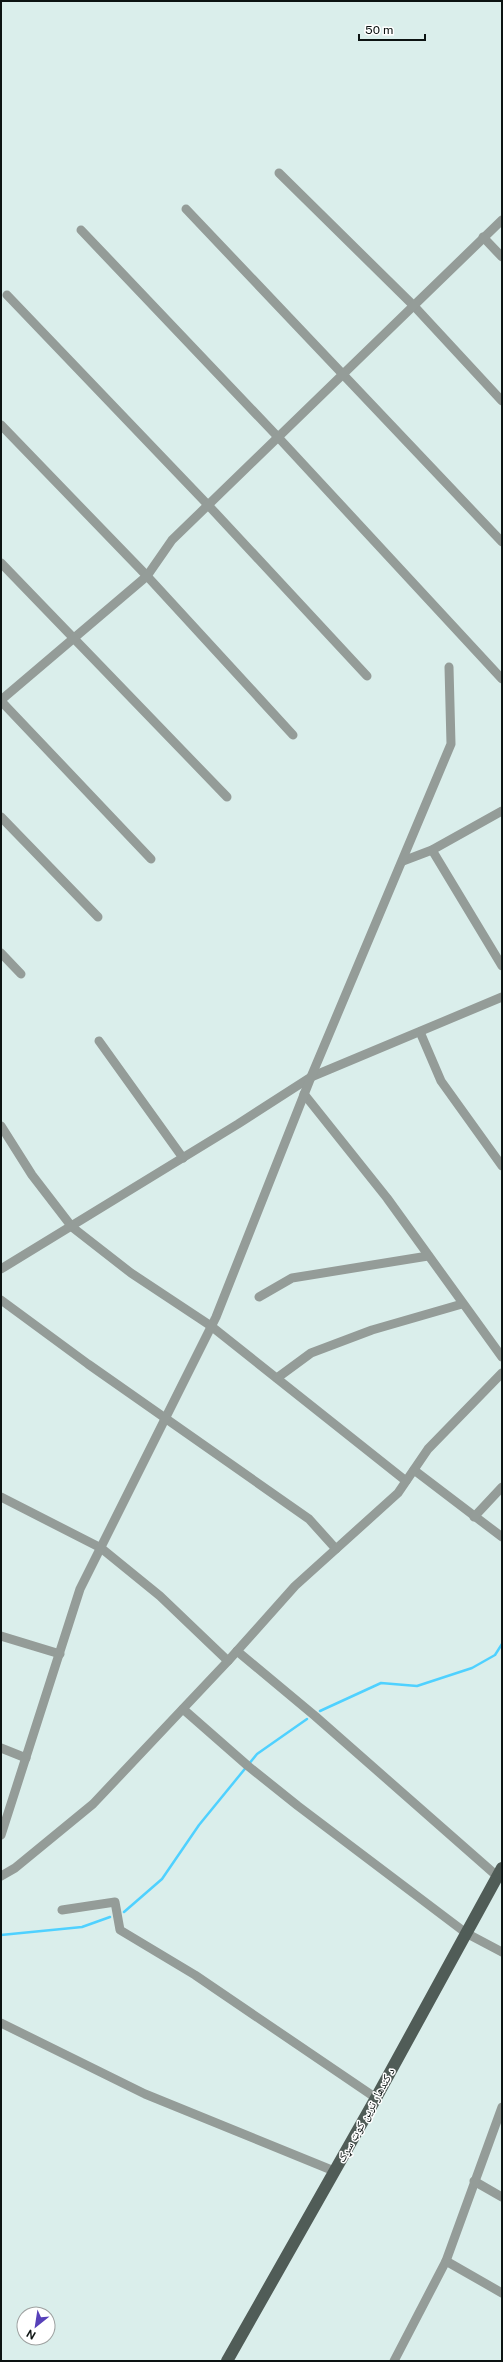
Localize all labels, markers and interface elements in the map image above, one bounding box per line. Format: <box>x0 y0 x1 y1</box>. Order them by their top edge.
scale bar <box>359 16 425 42</box>
text: 50 m <box>365 23 393 37</box>
street label: د کندهار ترين کوټ سړک <box>334 2065 398 2165</box>
north arrow <box>16 2306 56 2346</box>
text: N <box>24 2327 38 2342</box>

